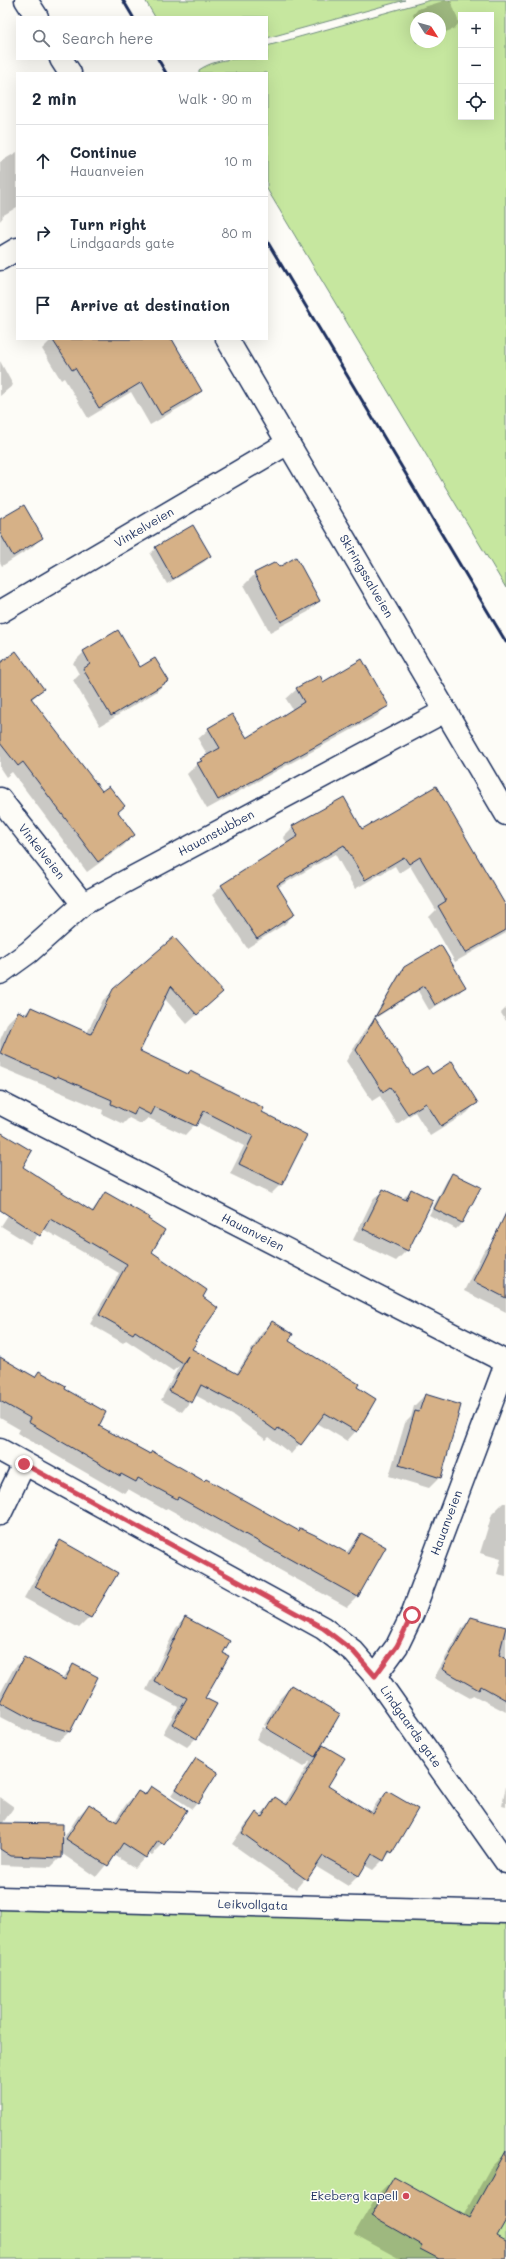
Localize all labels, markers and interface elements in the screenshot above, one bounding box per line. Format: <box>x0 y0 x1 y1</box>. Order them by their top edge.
north arrow <box>410 12 446 48</box>
map controls <box>458 12 494 120</box>
button: + <box>458 12 494 48</box>
search box <box>16 16 268 60</box>
icon: search <box>30 27 52 49</box>
text: Search here <box>62 28 153 48</box>
button: − <box>458 48 494 84</box>
button: locate <box>458 84 494 120</box>
text: 2 min <box>32 87 77 109</box>
text: Walk · 90 m <box>178 90 252 107</box>
text: Continue <box>70 142 137 162</box>
icon: ahead <box>32 150 54 172</box>
text: 10 m <box>224 152 252 169</box>
text: Hauanveien <box>70 162 144 179</box>
text: Turn right <box>70 214 147 234</box>
icon: right <box>32 222 54 244</box>
text: 80 m <box>222 224 252 241</box>
text: Lindgaards gate <box>70 234 175 251</box>
icon: arrive <box>32 294 54 316</box>
text: Arrive at destination <box>70 295 230 315</box>
street label: Vinkelveien <box>111 503 176 550</box>
street label: Skiringssalveien <box>336 531 398 620</box>
street label: Hauanstubben <box>175 805 256 859</box>
street label: Vinkelveien <box>15 820 69 882</box>
street label: Hauanveien <box>219 1209 287 1254</box>
route end <box>15 1455 33 1473</box>
street label: Hauanveien <box>426 1488 465 1557</box>
route start <box>403 1606 421 1624</box>
street label: Lindgaards gate <box>377 1682 446 1770</box>
street label: Leikvollgata <box>217 1895 288 1913</box>
place label: Ekeberg kapell <box>311 2187 398 2203</box>
marker: Ekeberg kapell <box>401 2191 411 2201</box>

